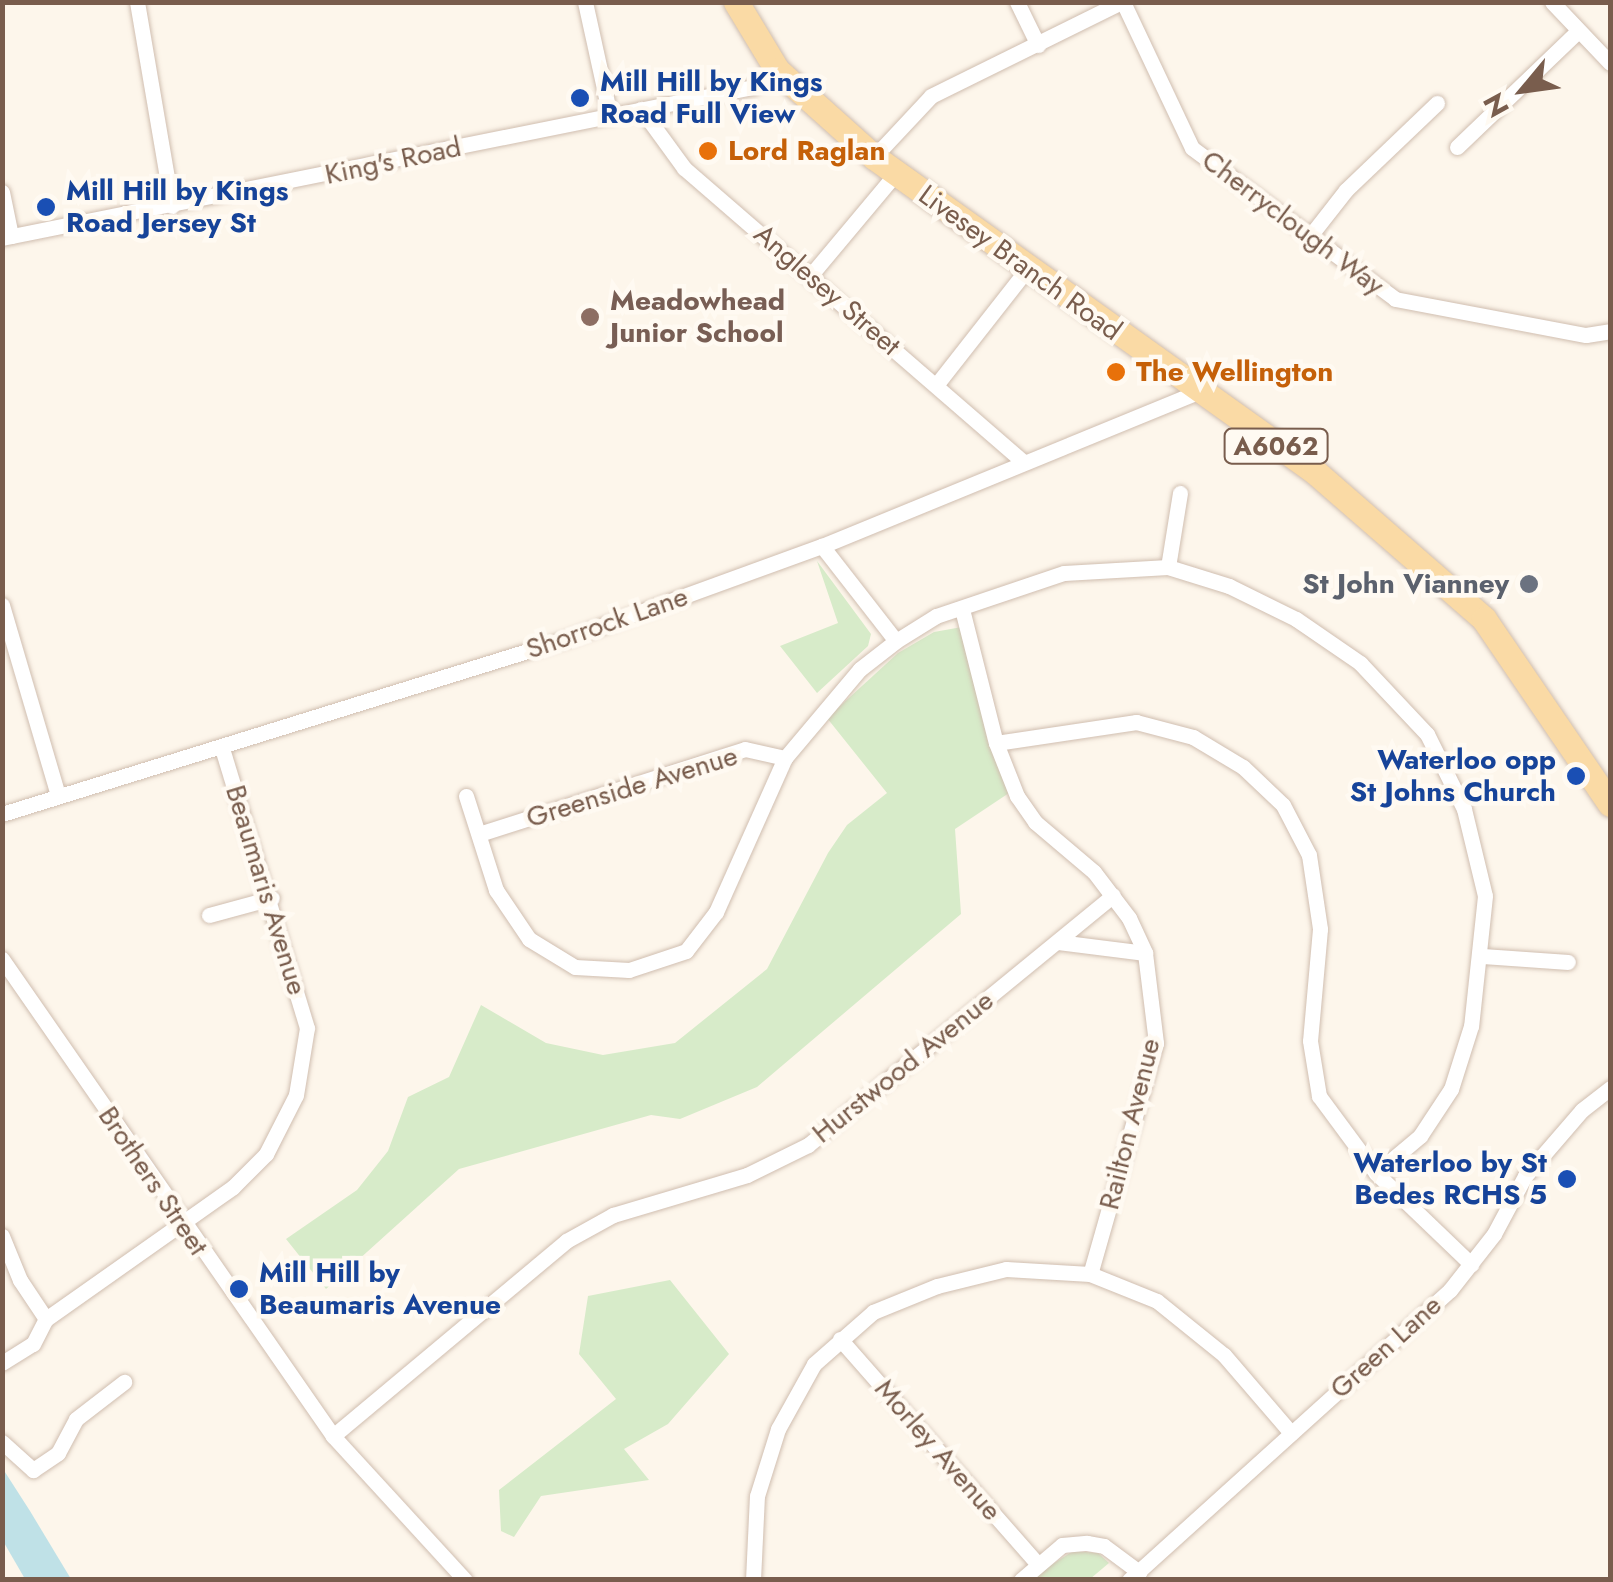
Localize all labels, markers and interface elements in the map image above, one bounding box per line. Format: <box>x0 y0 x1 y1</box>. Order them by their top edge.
north arrow <box>1473 40 1573 140</box>
place label: Mill Hill by Kings Road Full View <box>600 65 823 131</box>
text: N <box>1473 85 1520 124</box>
marker: Mill Hill by Kings Road Full View <box>569 87 591 109</box>
street label: King's Road <box>322 130 464 192</box>
place label: Lord Raglan <box>728 134 886 168</box>
marker: Lord Raglan <box>697 140 719 162</box>
street label: Cherryclough Way <box>1195 143 1391 303</box>
place label: Mill Hill by Kings Road Jersey St <box>66 174 289 240</box>
street label: Livesey Branch Road <box>912 178 1128 348</box>
marker: Mill Hill by Kings Road Jersey St <box>35 196 57 218</box>
street label: Anglesey Street <box>747 217 907 363</box>
place label: Meadowhead Junior School <box>610 284 785 350</box>
marker: Meadowhead Junior School <box>579 306 601 328</box>
place label: The Wellington <box>1136 355 1333 389</box>
marker: The Wellington <box>1105 361 1127 383</box>
road number: A6062 <box>1224 426 1328 466</box>
place label: St John Vianney <box>1302 567 1509 601</box>
marker: St John Vianney <box>1518 573 1540 595</box>
street label: Shorrock Lane <box>522 580 692 666</box>
street label: Greenside Avenue <box>522 739 742 835</box>
place label: Waterloo opp St Johns Church <box>1350 743 1556 809</box>
marker: Waterloo opp St Johns Church <box>1565 765 1587 787</box>
street label: Beaumaris Avenue <box>218 781 314 999</box>
street label: Hurstwood Avenue <box>806 984 1000 1150</box>
street label: Railton Avenue <box>1093 1035 1167 1213</box>
street label: Brothers Street <box>91 1100 215 1262</box>
place label: Waterloo by St Bedes RCHS 5 <box>1353 1146 1547 1212</box>
marker: Waterloo by St Bedes RCHS 5 <box>1556 1168 1578 1190</box>
place label: Mill Hill by Beaumaris Avenue <box>259 1256 501 1322</box>
marker: Mill Hill by Beaumaris Avenue <box>228 1278 250 1300</box>
street label: Green Lane <box>1323 1288 1449 1406</box>
street label: Morley Avenue <box>868 1373 1008 1527</box>

